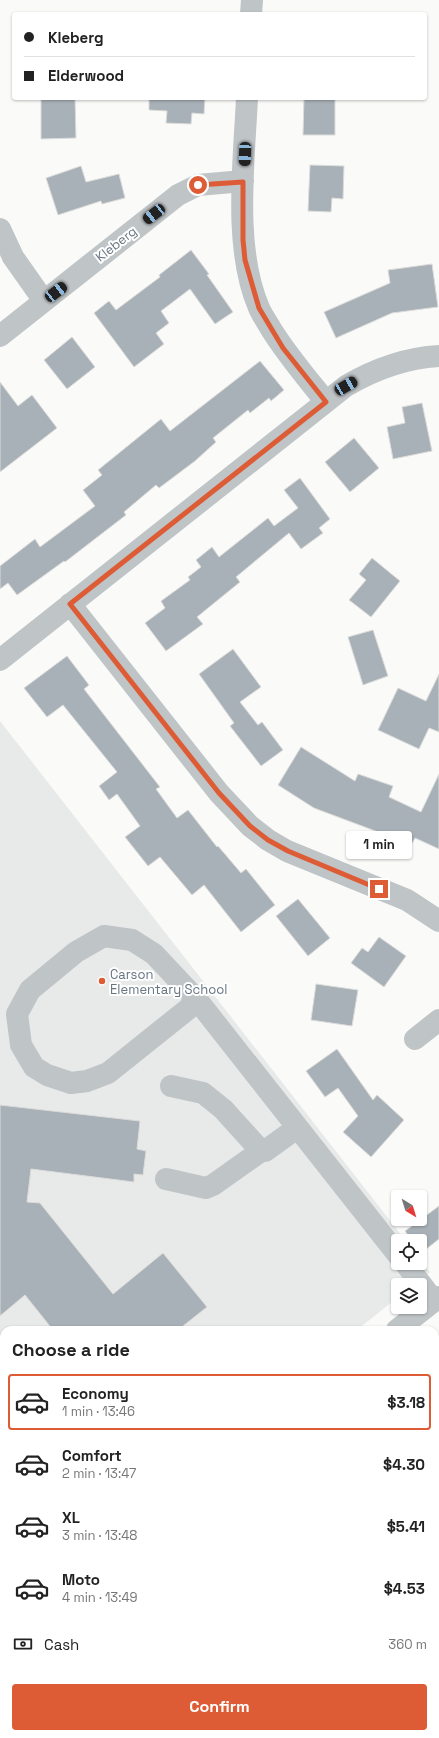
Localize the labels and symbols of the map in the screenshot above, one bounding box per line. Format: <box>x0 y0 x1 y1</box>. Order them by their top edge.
car <box>239 142 251 166</box>
route start <box>189 176 207 194</box>
car <box>141 202 167 226</box>
street label: Kleberg <box>92 223 140 265</box>
car <box>43 280 69 304</box>
car <box>333 375 359 397</box>
callout: 1 min <box>346 831 412 859</box>
route end <box>370 880 388 898</box>
place label: Carson Elementary School <box>110 966 227 998</box>
marker: Carson Elementary School <box>97 976 107 986</box>
north arrow <box>391 1190 427 1226</box>

